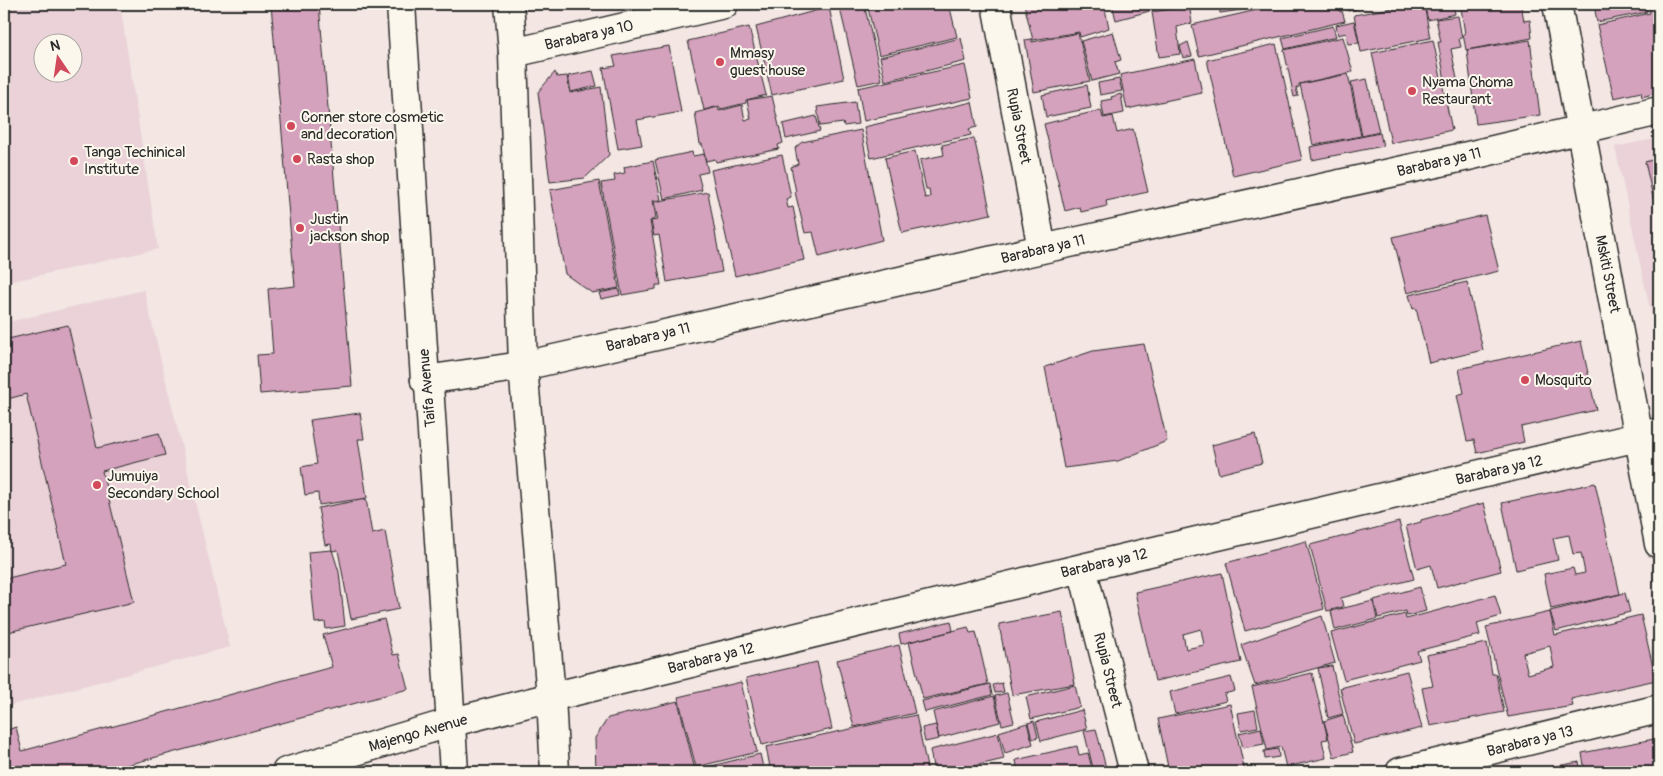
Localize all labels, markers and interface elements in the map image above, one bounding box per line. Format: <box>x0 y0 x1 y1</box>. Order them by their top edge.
street label: Barabara ya 10 <box>543 16 635 55</box>
north arrow <box>32 32 82 82</box>
text: N <box>49 36 62 55</box>
place label: Mmasy guest house <box>730 44 806 80</box>
marker: Mmasy guest house <box>714 56 726 68</box>
place label: Nyama Choma Restaurant <box>1422 73 1513 109</box>
marker: Nyama Choma Restaurant <box>1406 85 1418 97</box>
street label: Rupia Street <box>1002 87 1035 167</box>
place label: Corner store cosmetic and decoration <box>301 108 444 144</box>
marker: Corner store cosmetic and decoration <box>285 120 297 132</box>
place label: Tanga Techinical Institute <box>84 143 186 179</box>
street label: Barabara ya 11 <box>1395 144 1483 181</box>
place label: Rasta shop <box>307 150 375 169</box>
marker: Rasta shop <box>291 153 303 165</box>
marker: Tanga Techinical Institute <box>68 155 80 167</box>
place label: Justin jackson shop <box>309 210 390 246</box>
marker: Justin jackson shop <box>294 222 306 234</box>
street label: Barabara ya 11 <box>999 231 1087 268</box>
street label: Mskiti Street <box>1591 233 1625 316</box>
street label: Barabara ya 11 <box>604 319 692 356</box>
street label: Taifa Avenue <box>415 347 440 428</box>
place label: Mosquito <box>1535 371 1592 390</box>
marker: Mosquito <box>1519 374 1531 386</box>
street label: Barabara ya 12 <box>1454 451 1544 490</box>
place label: Jumuiya Secondary School <box>107 467 220 503</box>
marker: Jumuiya Secondary School <box>91 479 103 491</box>
street label: Barabara ya 12 <box>1059 544 1149 583</box>
street label: Rupia Street <box>1089 631 1126 711</box>
street label: Barabara ya 12 <box>666 639 756 678</box>
street label: Majengo Avenue <box>367 710 470 757</box>
street label: Barabara ya 13 <box>1485 722 1575 761</box>

